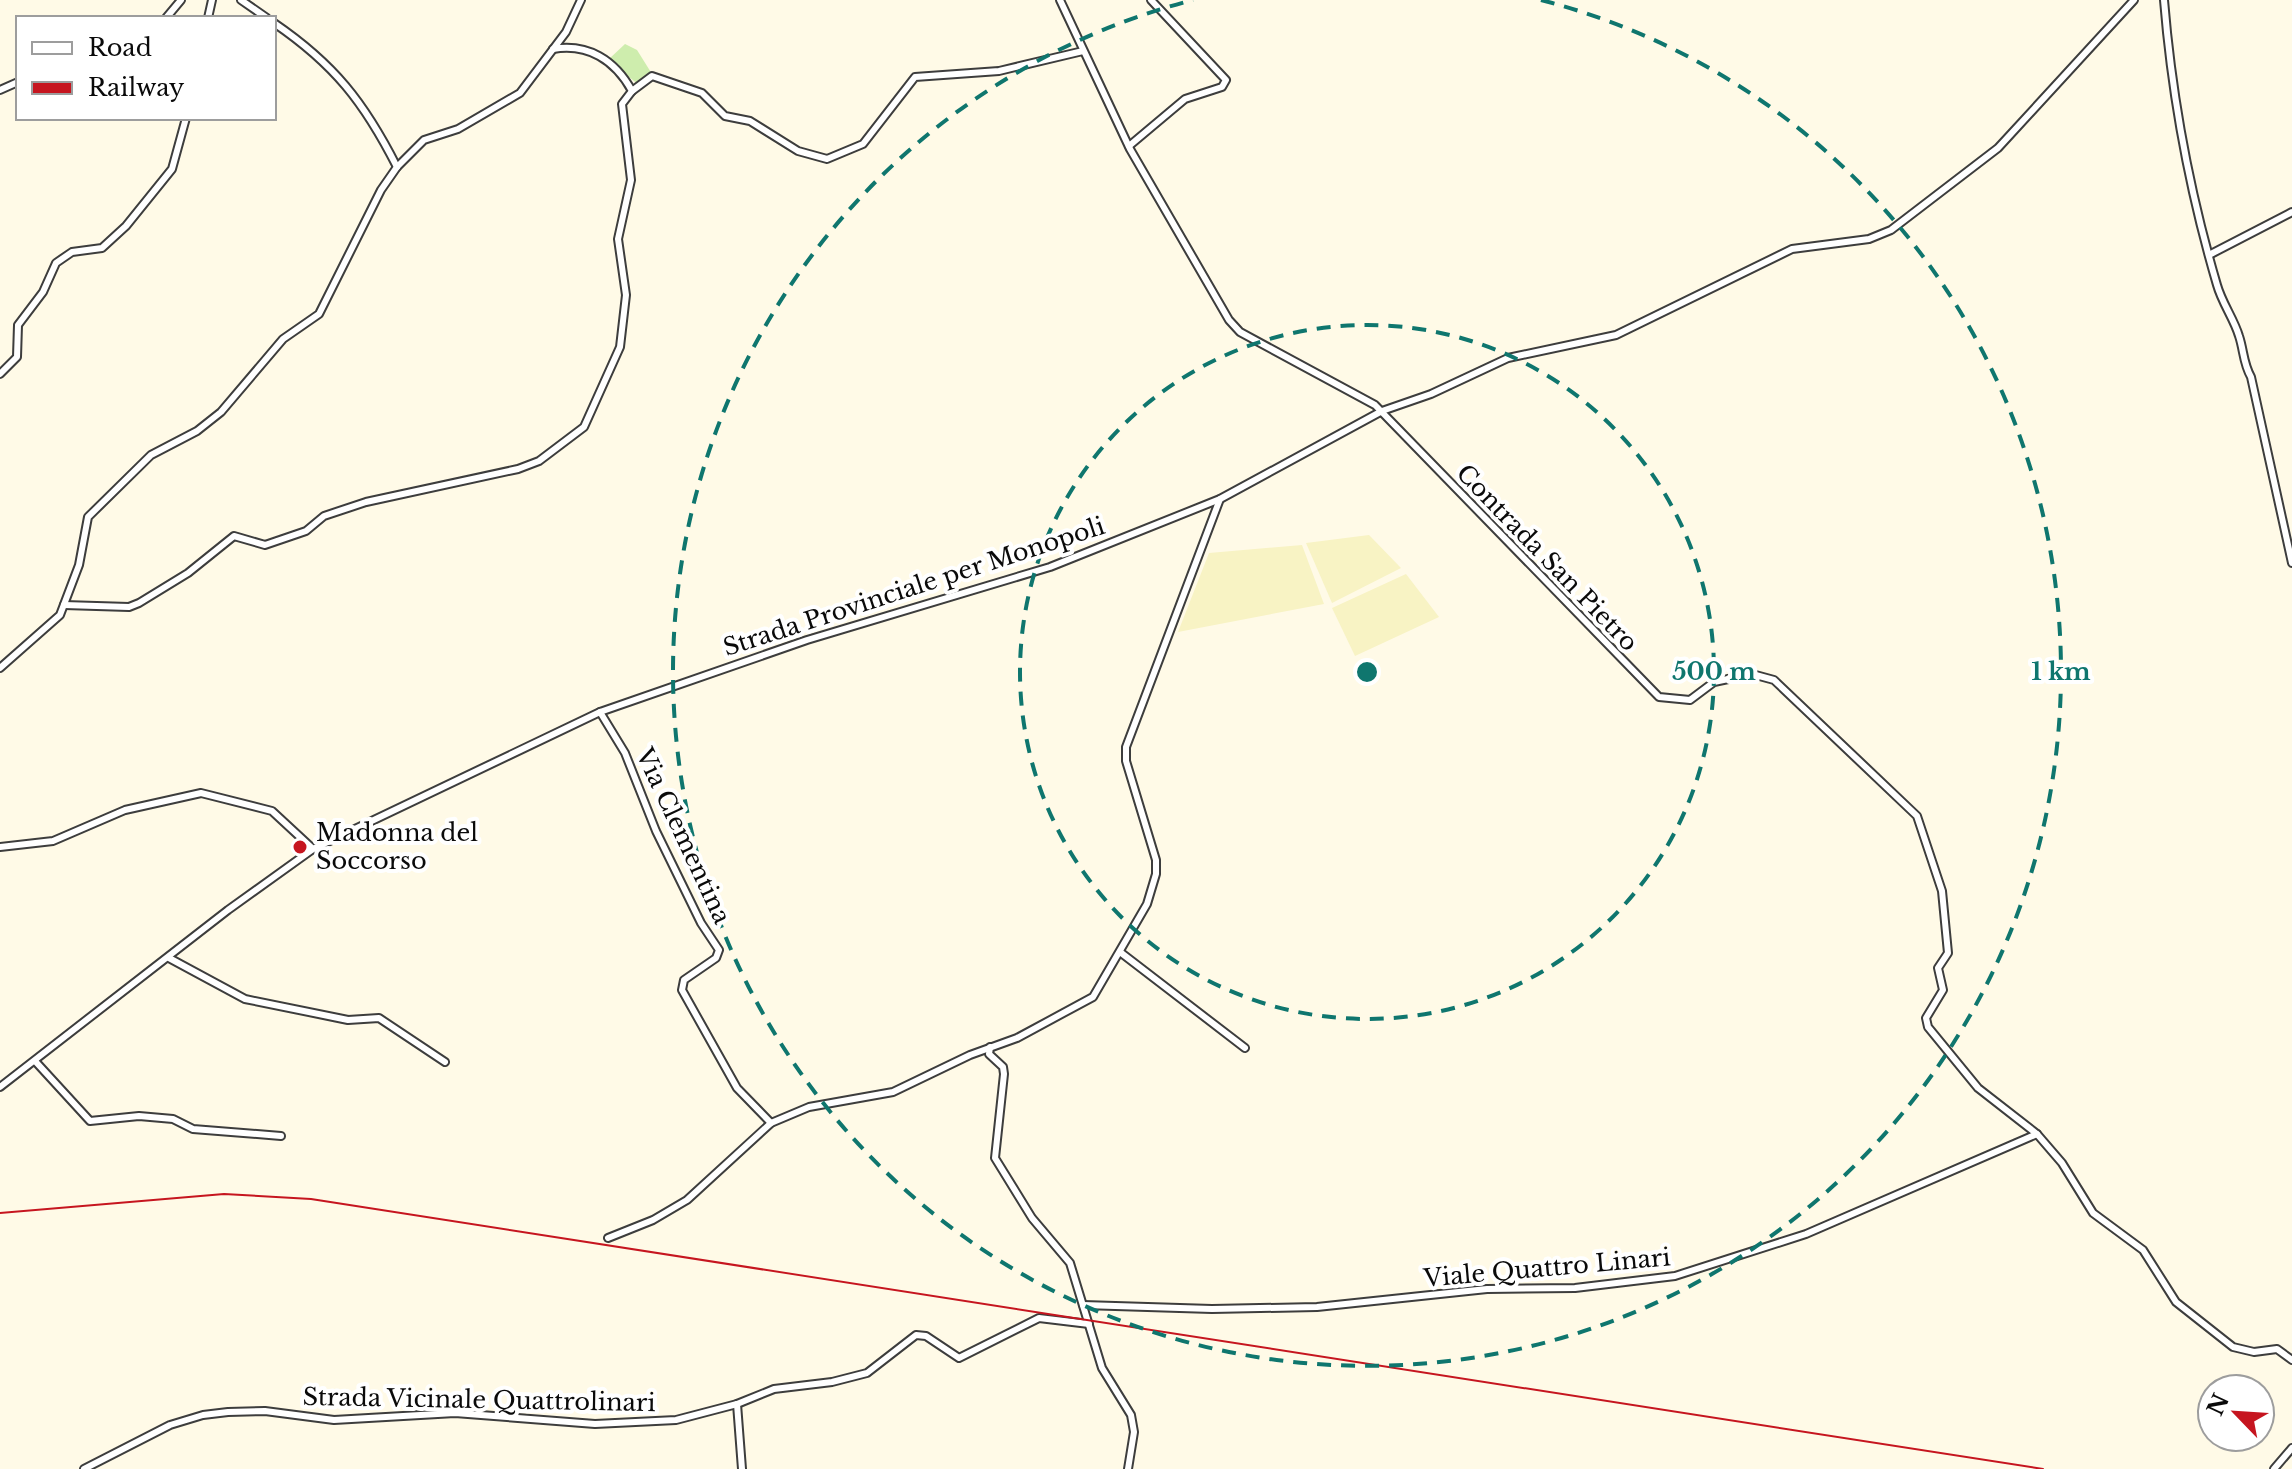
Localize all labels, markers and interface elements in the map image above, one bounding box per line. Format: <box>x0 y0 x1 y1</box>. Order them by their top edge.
legend <box>16 16 276 120</box>
text: Road <box>88 33 152 62</box>
text: Railway <box>88 73 185 102</box>
street label: Contrada San Pietro <box>1451 458 1644 657</box>
street label: Strada Provinciale per Monopoli <box>719 511 1108 662</box>
text: 500 m <box>1672 657 1756 686</box>
text: 1 km <box>2031 657 2091 686</box>
centre of rings <box>1353 658 1381 686</box>
street label: Via Clementina <box>630 742 737 929</box>
place label: Madonna del Soccorso <box>316 818 478 875</box>
marker: Madonna del Soccorso <box>291 838 309 856</box>
street label: Viale Quattro Linari <box>1421 1242 1672 1293</box>
north arrow <box>2196 1373 2276 1453</box>
street label: Strada Vicinale Quattrolinari <box>302 1382 656 1417</box>
text: N <box>2202 1389 2235 1420</box>

